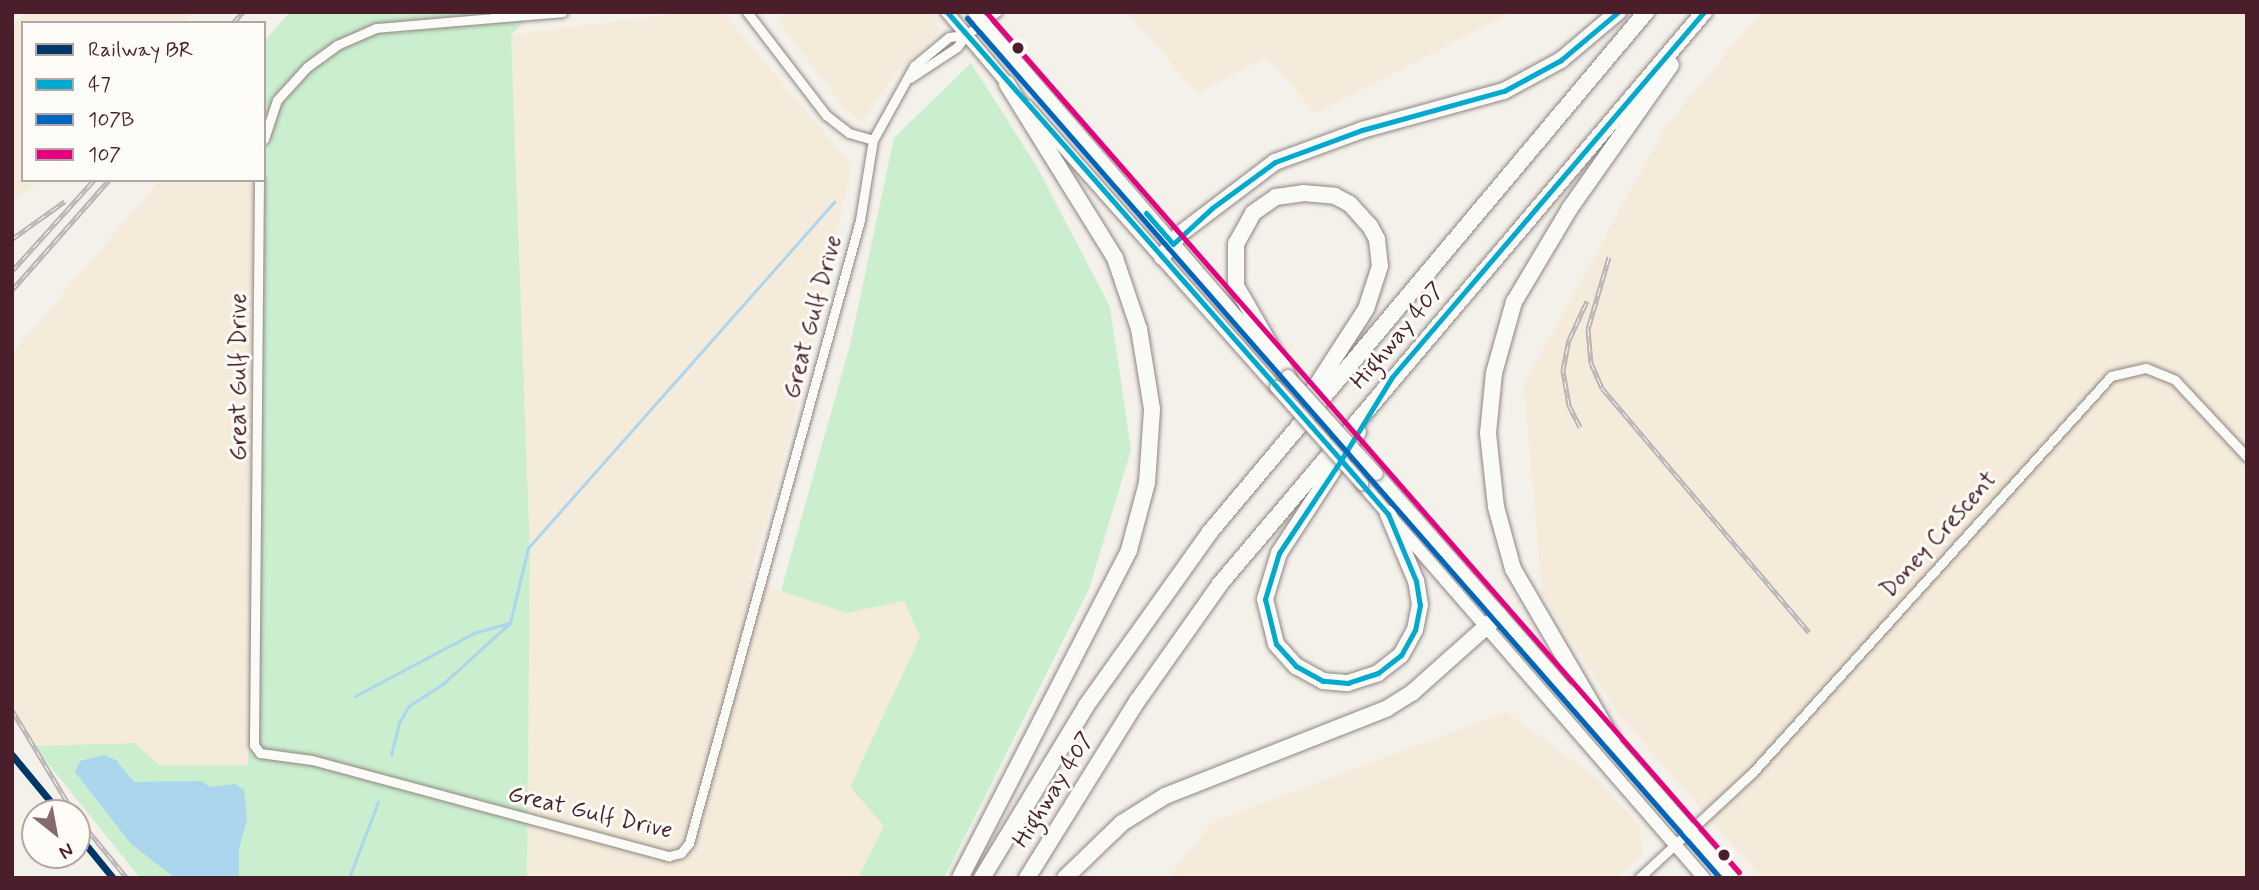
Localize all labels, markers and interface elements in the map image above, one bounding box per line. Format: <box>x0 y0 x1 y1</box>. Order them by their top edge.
legend <box>21 21 266 182</box>
text: Railway BR <box>88 36 193 64</box>
unlabelled marker <box>1011 41 1025 55</box>
text: 47 <box>88 71 111 99</box>
text: 107B <box>88 106 134 134</box>
text: 107 <box>88 141 121 169</box>
street label: Great Gulf Drive <box>778 233 848 401</box>
street label: Highway 407 <box>1345 276 1451 396</box>
street label: Great Gulf Drive <box>225 294 253 460</box>
street label: Doney Crescent <box>1875 466 2003 604</box>
street label: Highway 407 <box>1007 727 1101 853</box>
street label: Great Gulf Drive <box>506 780 674 846</box>
north arrow <box>21 799 91 869</box>
text: N <box>54 837 78 865</box>
unlabelled marker <box>1717 848 1731 862</box>

